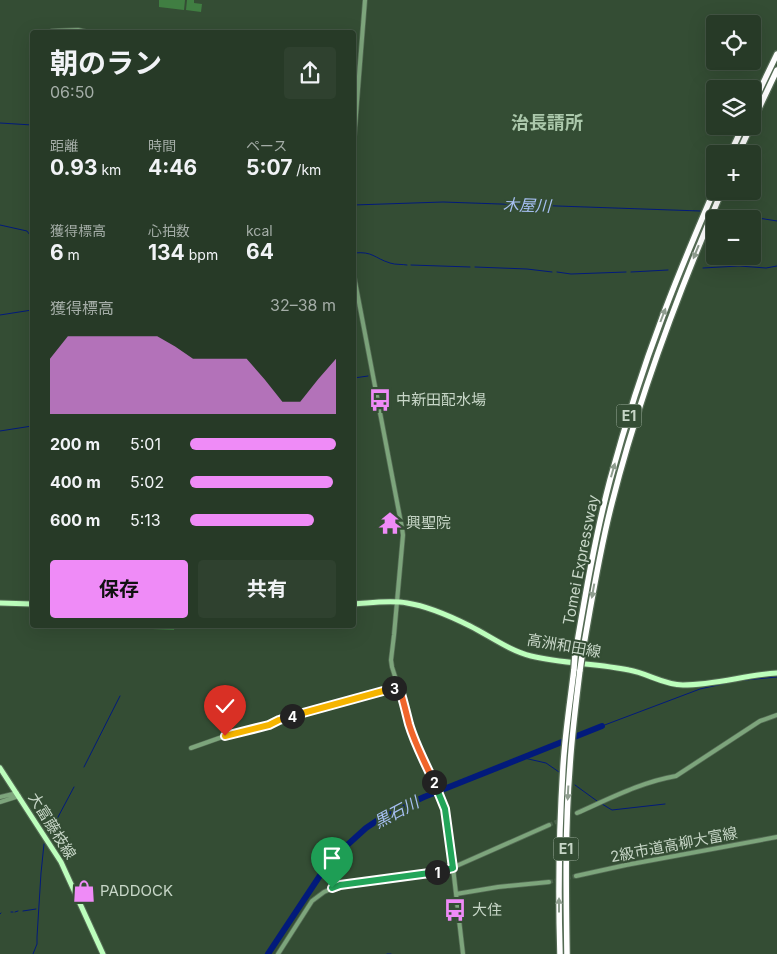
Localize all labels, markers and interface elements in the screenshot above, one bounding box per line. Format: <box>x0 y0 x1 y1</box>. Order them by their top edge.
map controls <box>706 15 761 265</box>
button: locate <box>706 15 761 70</box>
text: 朝のラン <box>50 46 162 80</box>
button: share <box>284 47 336 99</box>
button: layers <box>706 80 761 135</box>
text: 06:50 <box>50 82 94 102</box>
district label: 治長請所 <box>511 112 583 133</box>
text: 距離 <box>50 137 78 154</box>
text: 時間 <box>148 137 176 154</box>
text: ペース <box>246 137 287 154</box>
button: + <box>706 145 761 200</box>
text: 0.93 <box>50 155 98 180</box>
text: 4:46 <box>148 155 197 180</box>
text: 5:07 <box>246 155 292 180</box>
text: km <box>98 161 121 178</box>
text: /km <box>292 161 321 178</box>
water label: 木屋川 <box>503 194 553 216</box>
button: − <box>706 210 761 265</box>
text: 獲得標高 <box>50 222 106 239</box>
text: 心拍数 <box>148 222 190 239</box>
text: kcal <box>246 222 273 239</box>
text: 64 <box>246 239 274 264</box>
text: 6 <box>50 240 64 265</box>
text: 134 <box>148 240 185 265</box>
one-way arrow <box>691 245 699 259</box>
text: m <box>64 246 80 263</box>
text: bpm <box>185 246 218 263</box>
text: 32–38 m <box>270 295 336 315</box>
text: 獲得標高 <box>50 298 114 318</box>
one-way arrow <box>659 307 667 322</box>
bus stop icon: 中新田配水場 <box>367 387 393 413</box>
place label: 中新田配水場 <box>396 390 486 409</box>
road number: E1 <box>616 404 642 428</box>
text: 200 m <box>50 434 100 454</box>
text: 5:01 <box>130 434 161 454</box>
one-way arrow <box>610 462 618 477</box>
text: 400 m <box>50 472 101 492</box>
text: 5:02 <box>130 472 164 492</box>
street label: Tomei Expressway <box>559 492 603 627</box>
text: 600 m <box>50 510 100 530</box>
text: 5:13 <box>130 510 161 530</box>
temple icon: 興聖院 <box>377 510 403 536</box>
place label: 興聖院 <box>406 513 451 532</box>
button: 保存 <box>50 560 188 618</box>
button: 共有 <box>198 560 336 618</box>
one-way arrow <box>589 584 597 599</box>
street label: 高洲和田線 <box>525 630 603 661</box>
pin: 3 <box>382 676 406 700</box>
text: 3 <box>390 680 399 697</box>
pin <box>204 685 246 736</box>
icon: check <box>211 692 239 720</box>
pin: 4 <box>280 704 304 728</box>
text: 4 <box>288 708 297 725</box>
pin: 2 <box>422 770 446 794</box>
text: 2 <box>430 774 439 791</box>
one-way arrow <box>564 786 572 802</box>
street label: 大富藤枝線 <box>24 789 80 863</box>
water label: 黒石川 <box>370 791 424 832</box>
street label: 2級市道高柳大富線 <box>609 823 739 866</box>
pin <box>311 837 353 888</box>
road number: E1 <box>554 838 578 861</box>
icon: arrive <box>318 844 346 872</box>
pin: 1 <box>424 860 450 884</box>
text: 1 <box>434 864 441 881</box>
shop icon: PADDOCK <box>71 878 97 904</box>
place label: PADDOCK <box>100 881 173 900</box>
bus stop icon: 大住 <box>442 897 468 923</box>
one-way arrow <box>555 897 563 913</box>
place label: 大住 <box>472 900 502 919</box>

